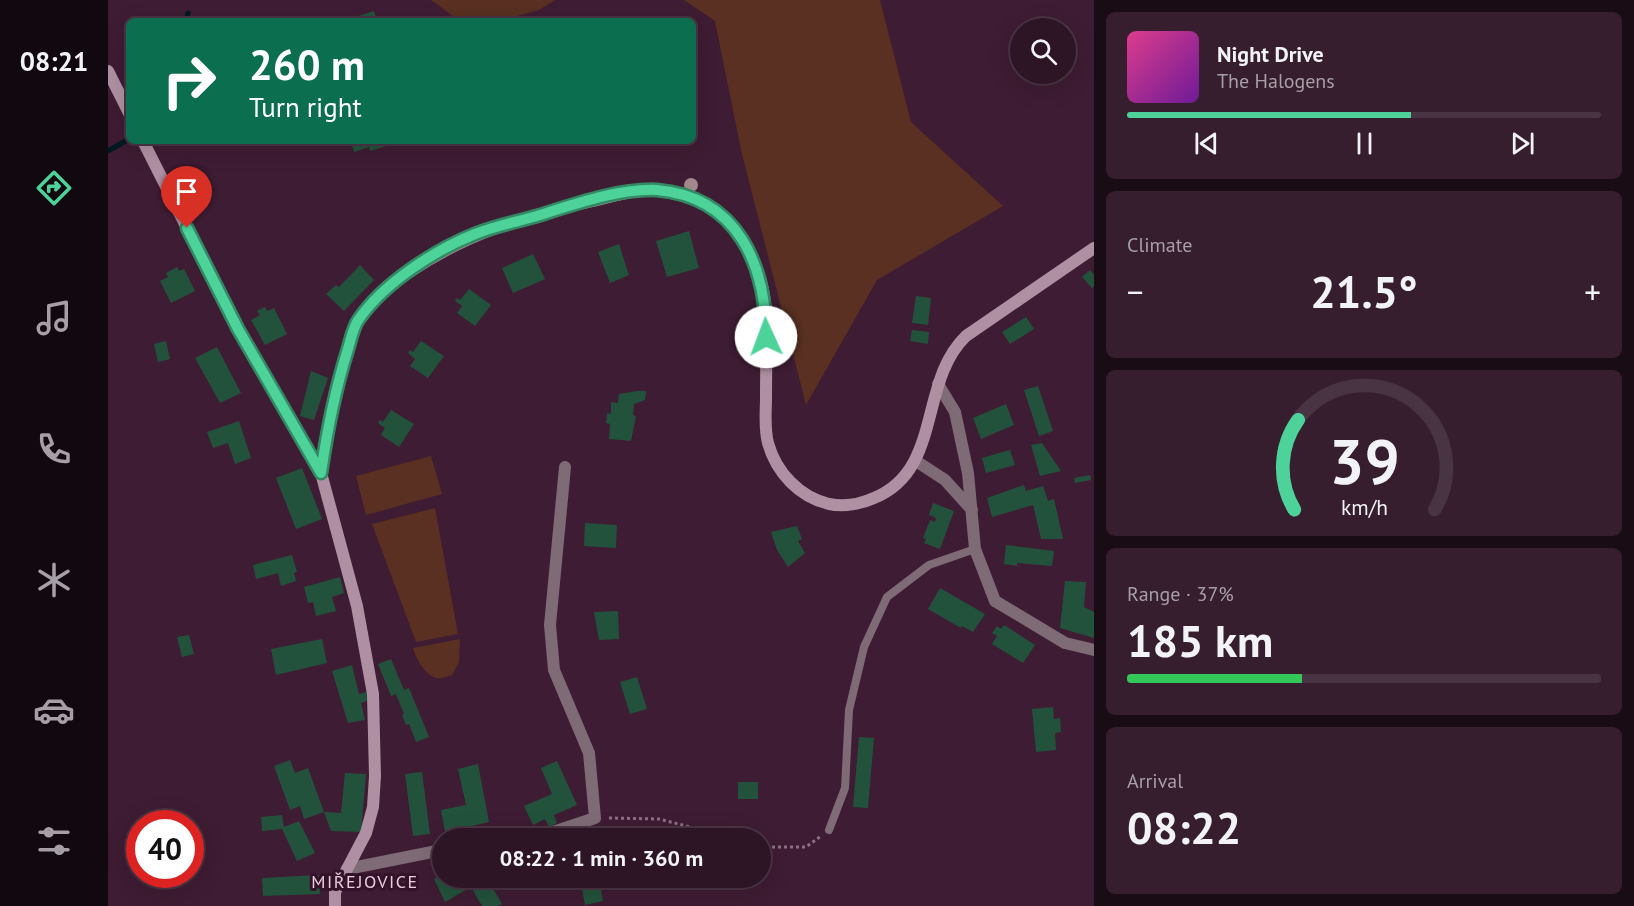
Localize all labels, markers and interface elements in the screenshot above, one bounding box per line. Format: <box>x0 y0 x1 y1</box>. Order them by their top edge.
map controls <box>1010 18 1076 84</box>
button: search <box>1010 18 1076 84</box>
text: 260 m <box>249 37 365 92</box>
text: Night Drive <box>1217 40 1324 68</box>
icon: right <box>150 42 228 120</box>
text: 08:21 <box>20 44 88 78</box>
text: The Halogens <box>1217 68 1335 94</box>
text: Turn right <box>249 90 362 124</box>
icon: previous <box>1190 127 1223 160</box>
icon: pause <box>1348 127 1381 160</box>
icon: next <box>1506 127 1539 160</box>
pin <box>161 166 212 228</box>
icon: directions <box>33 167 75 209</box>
icon: arrive <box>170 175 203 208</box>
text: Climate <box>1127 232 1193 258</box>
text: 21.5° <box>1310 262 1418 320</box>
text: − <box>1127 270 1144 313</box>
text: + <box>1584 270 1601 313</box>
icon: music <box>33 297 75 339</box>
position arrow <box>734 305 798 369</box>
text: 39 <box>1329 420 1399 501</box>
icon: phone <box>33 428 75 470</box>
text: km/h <box>1340 493 1387 521</box>
icon: climate <box>33 559 75 601</box>
text: Range · 37% <box>1127 581 1234 607</box>
text: 185 km <box>1127 611 1273 669</box>
icon: car <box>33 689 75 731</box>
text: Arrival <box>1127 768 1183 794</box>
text: 08:22 <box>1127 798 1241 856</box>
speed limit sign: 40 <box>126 810 204 888</box>
icon: filters <box>33 820 75 862</box>
text: 08:22 · 1 min · 360 m <box>500 844 703 872</box>
district label: MIŘEJOVICE <box>311 870 419 893</box>

